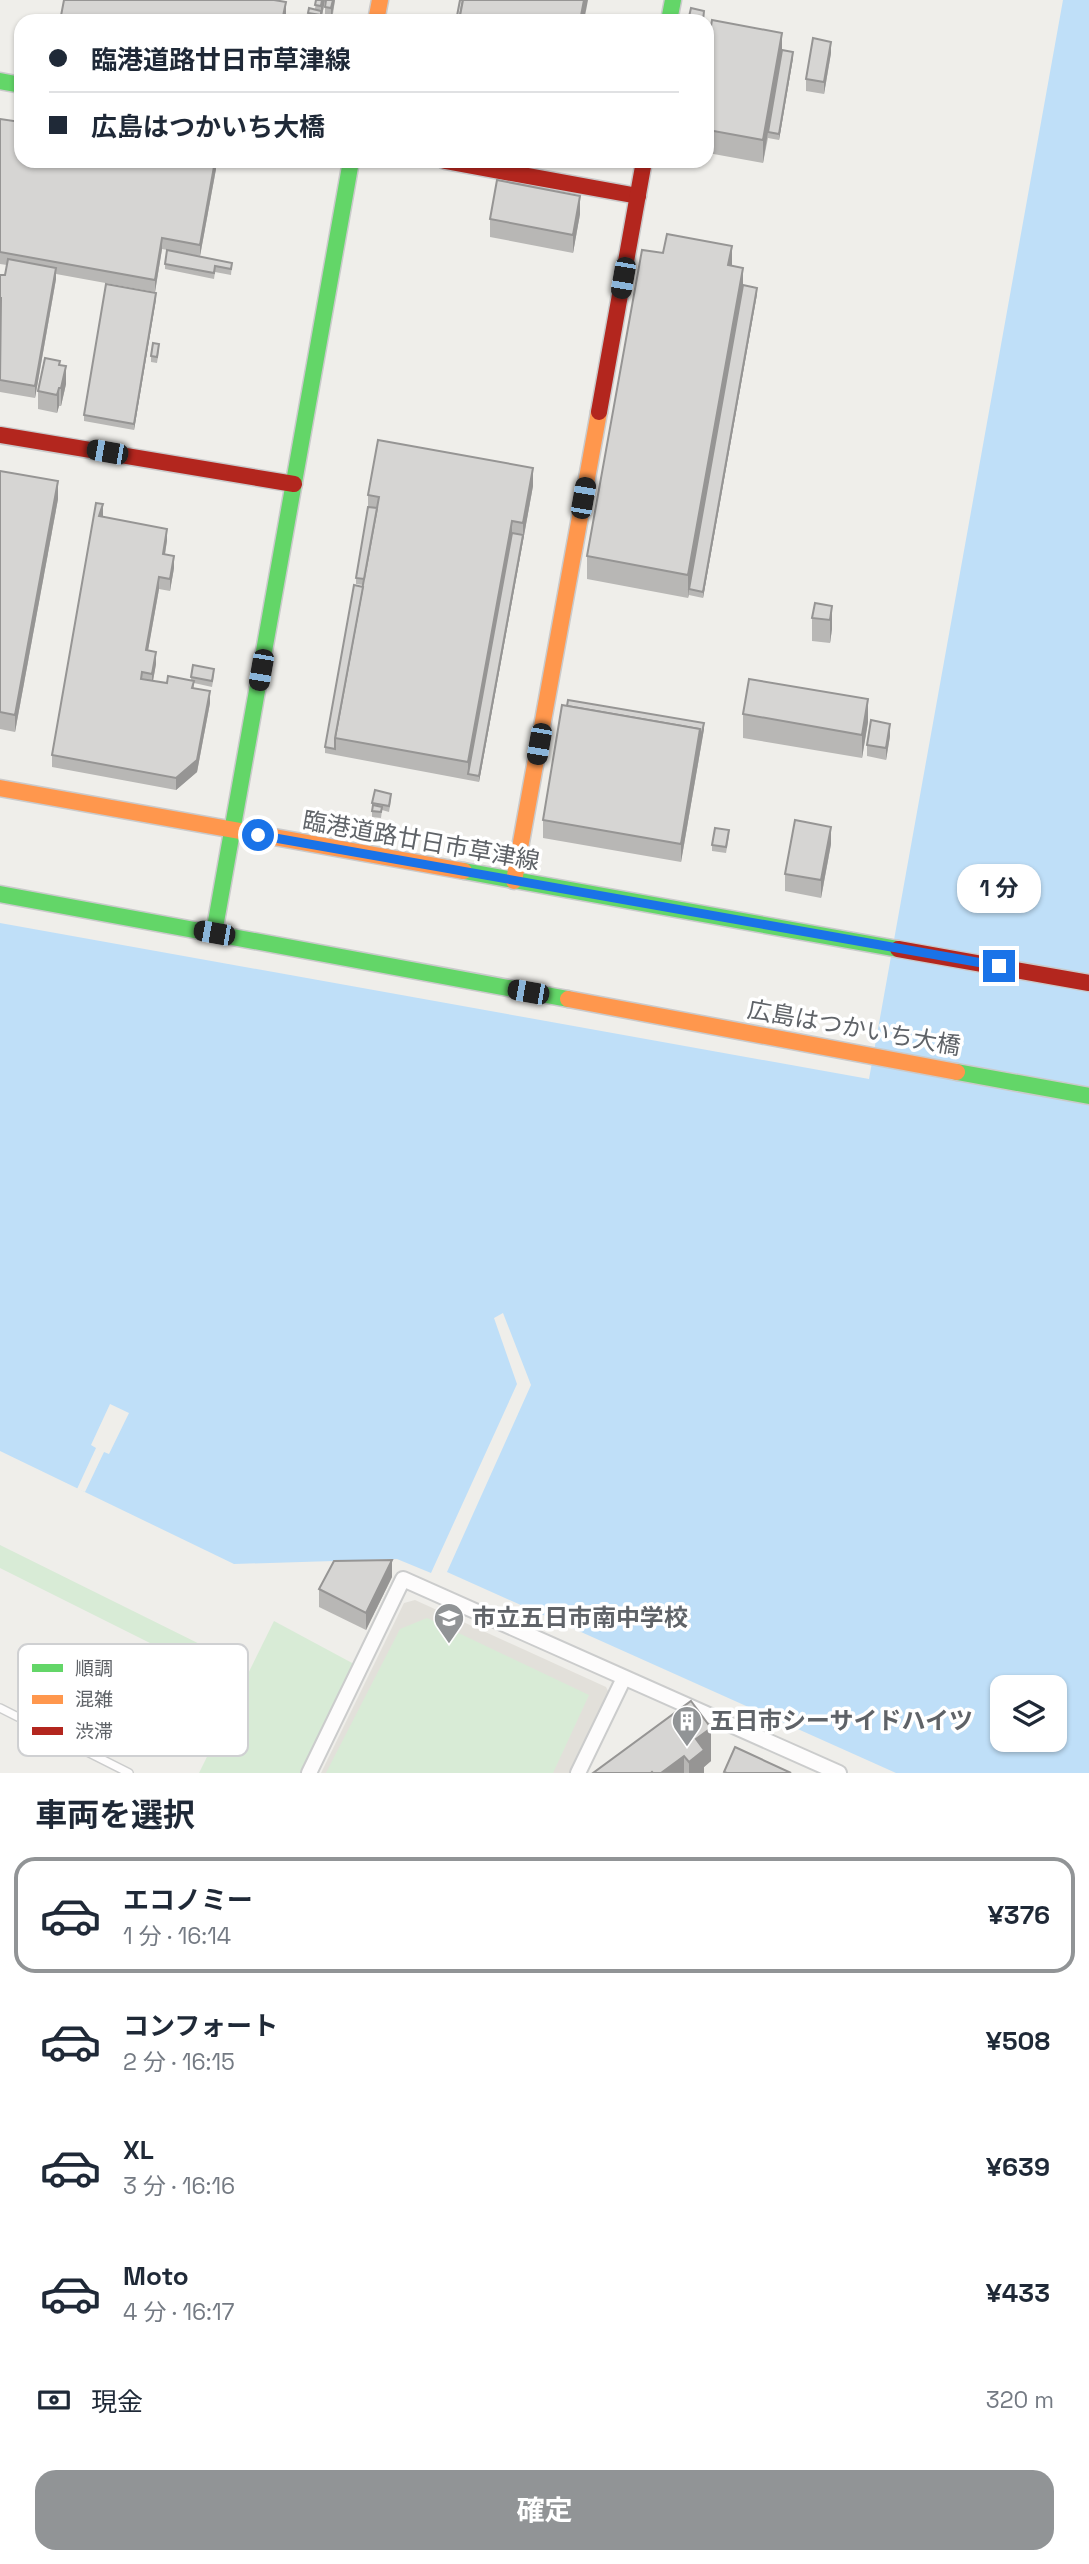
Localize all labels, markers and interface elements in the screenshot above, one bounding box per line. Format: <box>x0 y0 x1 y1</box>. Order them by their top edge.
text: 臨港道路廿日市草津線 <box>91 43 351 77</box>
text: 広島はつかいち大橋 <box>91 110 325 144</box>
car <box>610 255 637 301</box>
car <box>85 438 130 466</box>
car <box>570 475 597 521</box>
car <box>248 647 275 693</box>
car <box>526 721 553 767</box>
street label: 臨港道路廿日市草津線 <box>300 804 542 877</box>
route start <box>242 819 274 851</box>
callout: 1 分 <box>957 864 1041 914</box>
text: 1 分 <box>979 873 1019 903</box>
car <box>192 919 237 947</box>
route end <box>983 950 1015 982</box>
car <box>506 978 551 1006</box>
street label: 広島はつかいち大橋 <box>745 993 963 1062</box>
school or university icon: 市立五日市南中学校 <box>432 1601 466 1645</box>
place label: 市立五日市南中学校 <box>472 1602 688 1633</box>
legend <box>18 1644 248 1756</box>
text: 順調 <box>75 1656 113 1681</box>
map controls <box>990 1675 1067 1752</box>
button: layers <box>990 1675 1067 1752</box>
text: 混雑 <box>75 1687 113 1712</box>
building icon: 五日市シーサイドハイツ <box>670 1704 704 1748</box>
place label: 五日市シーサイドハイツ <box>710 1705 973 1736</box>
text: 渋滞 <box>75 1719 113 1744</box>
text: 車両を選択 <box>35 1795 195 1835</box>
text: エコノミー <box>123 1883 253 1917</box>
icon: car <box>39 1884 102 1947</box>
text: ¥376 <box>988 1898 1050 1932</box>
text: 1 分 · 16:14 <box>123 1921 231 1951</box>
text: コンフォート <box>123 2009 278 2043</box>
icon: car <box>39 2010 102 2073</box>
text: ¥508 <box>986 2024 1050 2058</box>
text: 2 分 · 16:15 <box>123 2047 235 2077</box>
text: XL <box>123 2133 154 2167</box>
icon: car <box>39 2136 102 2199</box>
text: ¥639 <box>986 2150 1050 2184</box>
text: 3 分 · 16:16 <box>123 2171 235 2201</box>
text: Moto <box>123 2259 189 2293</box>
icon: car <box>39 2262 102 2325</box>
text: ¥433 <box>986 2276 1050 2310</box>
text: 4 分 · 16:17 <box>123 2297 235 2327</box>
icon: cash <box>35 2381 73 2419</box>
text: 現金 <box>91 2385 143 2419</box>
text: 320 m <box>986 2385 1054 2415</box>
button: 確定 <box>35 2470 1054 2550</box>

